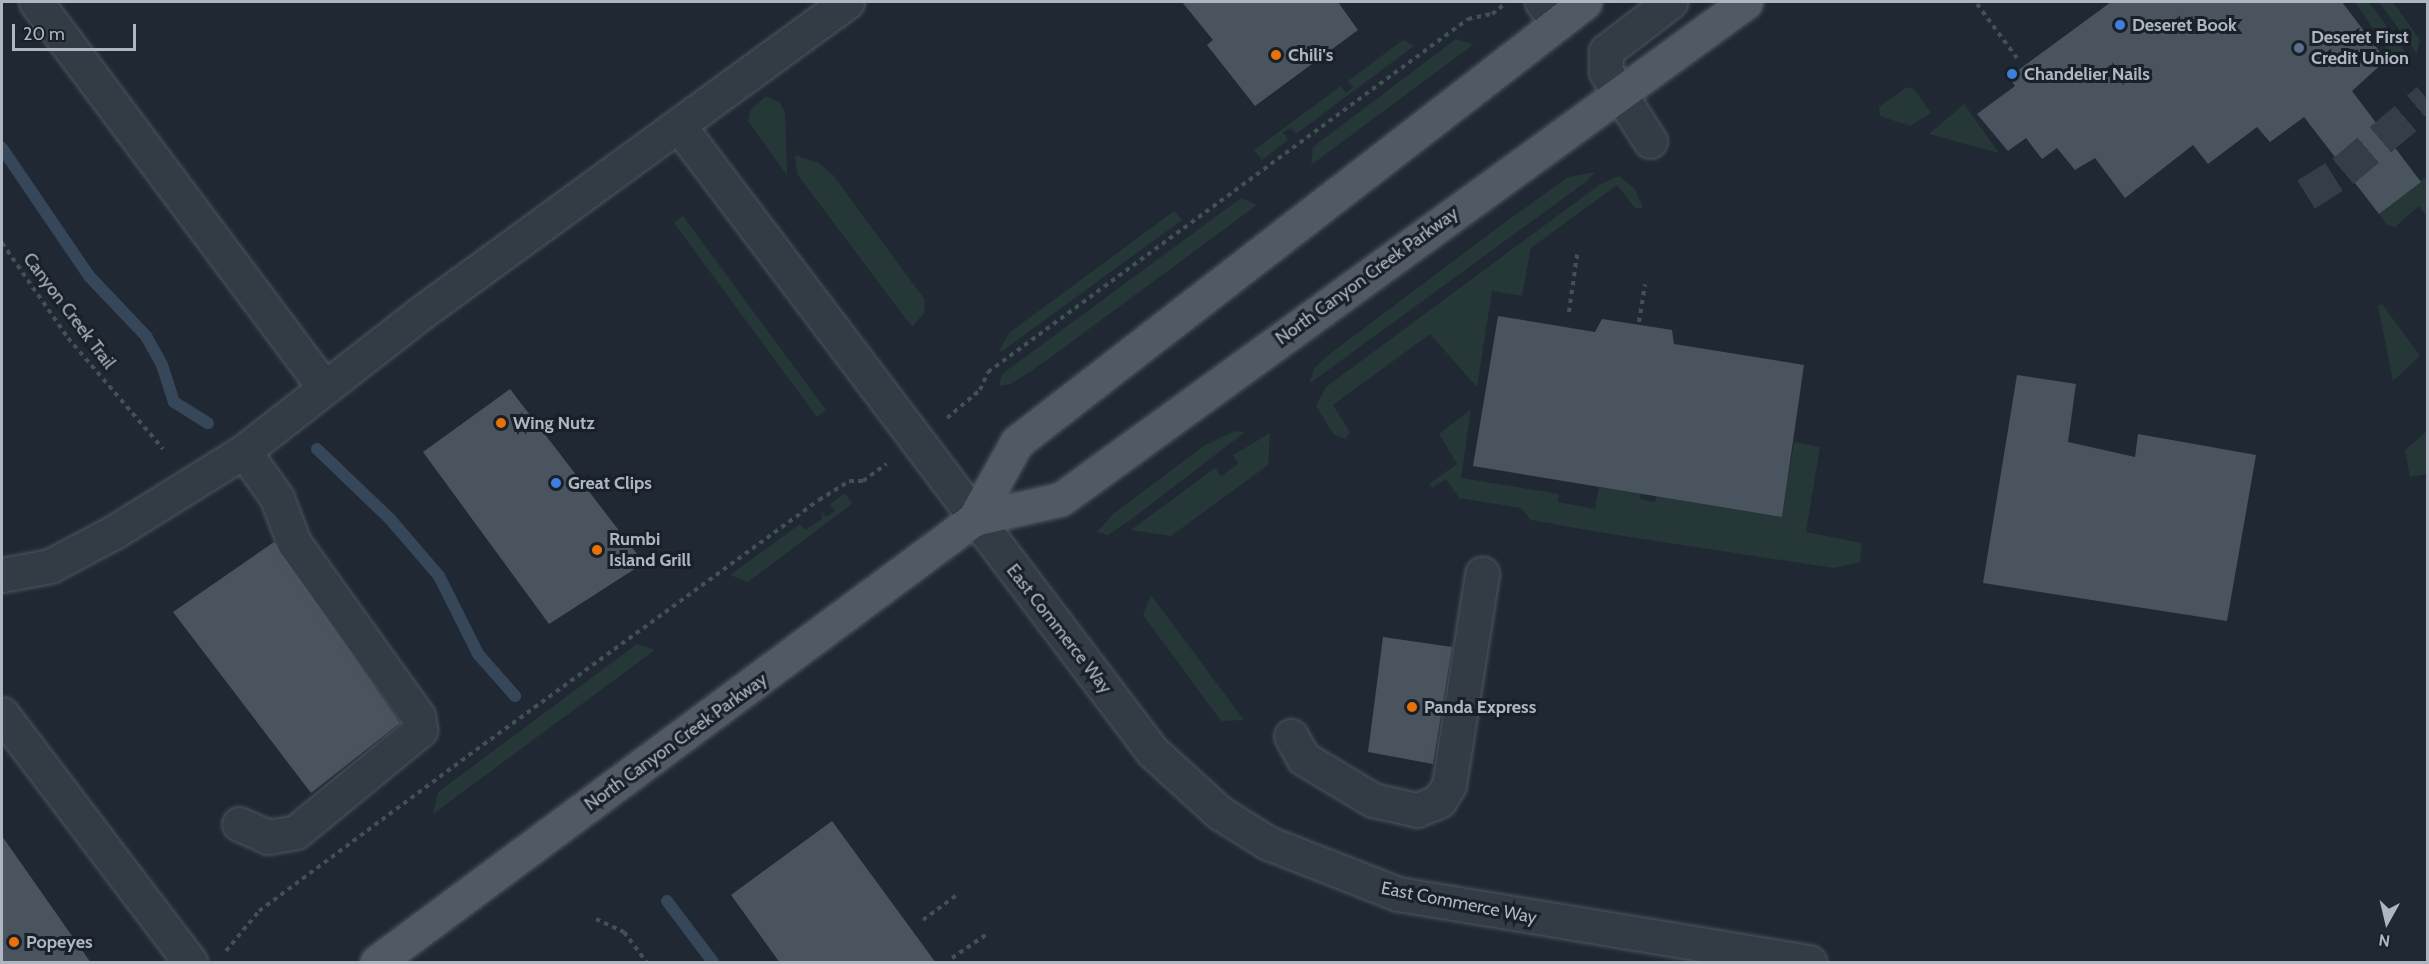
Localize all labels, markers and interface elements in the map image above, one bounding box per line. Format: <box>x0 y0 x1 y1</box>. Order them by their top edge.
scale bar <box>15 12 140 50</box>
place label: Deseret Book <box>2132 14 2237 36</box>
marker: Deseret Book <box>2113 18 2127 32</box>
text: 20 m <box>23 23 65 45</box>
place label: Deseret First Credit Union <box>2311 27 2409 70</box>
marker: Deseret First Credit Union <box>2292 41 2306 55</box>
place label: Chili's <box>1288 44 1333 66</box>
marker: Chili's <box>1269 48 1283 62</box>
place label: Chandelier Nails <box>2024 63 2150 85</box>
marker: Chandelier Nails <box>2005 67 2019 81</box>
street label: North Canyon Creek Parkway <box>1272 203 1462 349</box>
street label: Canyon Creek Trail <box>18 249 120 373</box>
place label: Wing Nutz <box>513 412 595 434</box>
marker: Wing Nutz <box>494 416 508 430</box>
place label: Great Clips <box>568 472 652 494</box>
marker: Great Clips <box>549 476 563 490</box>
place label: Rumbi Island Grill <box>609 529 691 572</box>
marker: Rumbi Island Grill <box>590 543 604 557</box>
street label: East Commerce Way <box>1002 560 1116 698</box>
street label: North Canyon Creek Parkway <box>581 669 771 815</box>
place label: Panda Express <box>1424 696 1536 718</box>
marker: Panda Express <box>1405 700 1419 714</box>
street label: East Commerce Way <box>1379 877 1539 929</box>
north arrow <box>2357 892 2417 952</box>
text: N <box>2378 930 2391 951</box>
place label: Popeyes <box>26 931 93 953</box>
marker: Popeyes <box>7 935 21 949</box>

